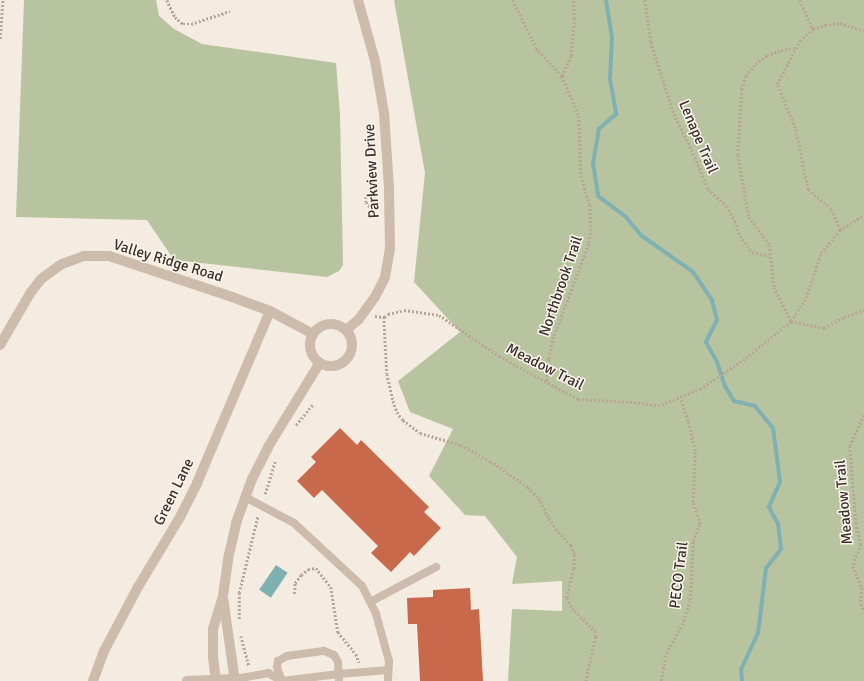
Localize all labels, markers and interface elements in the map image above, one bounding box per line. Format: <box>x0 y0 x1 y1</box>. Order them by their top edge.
street label: Lenape Trail <box>675 98 721 176</box>
street label: Parkview Drive <box>361 123 383 219</box>
street label: Northbrook Trail <box>535 233 587 339</box>
street label: Valley Ridge Road <box>111 236 225 286</box>
street label: Meadow Trail <box>503 340 587 394</box>
street label: Green Lane <box>150 456 198 528</box>
street label: Meadow Trail <box>831 459 857 545</box>
street label: PECO Trail <box>666 541 692 609</box>

